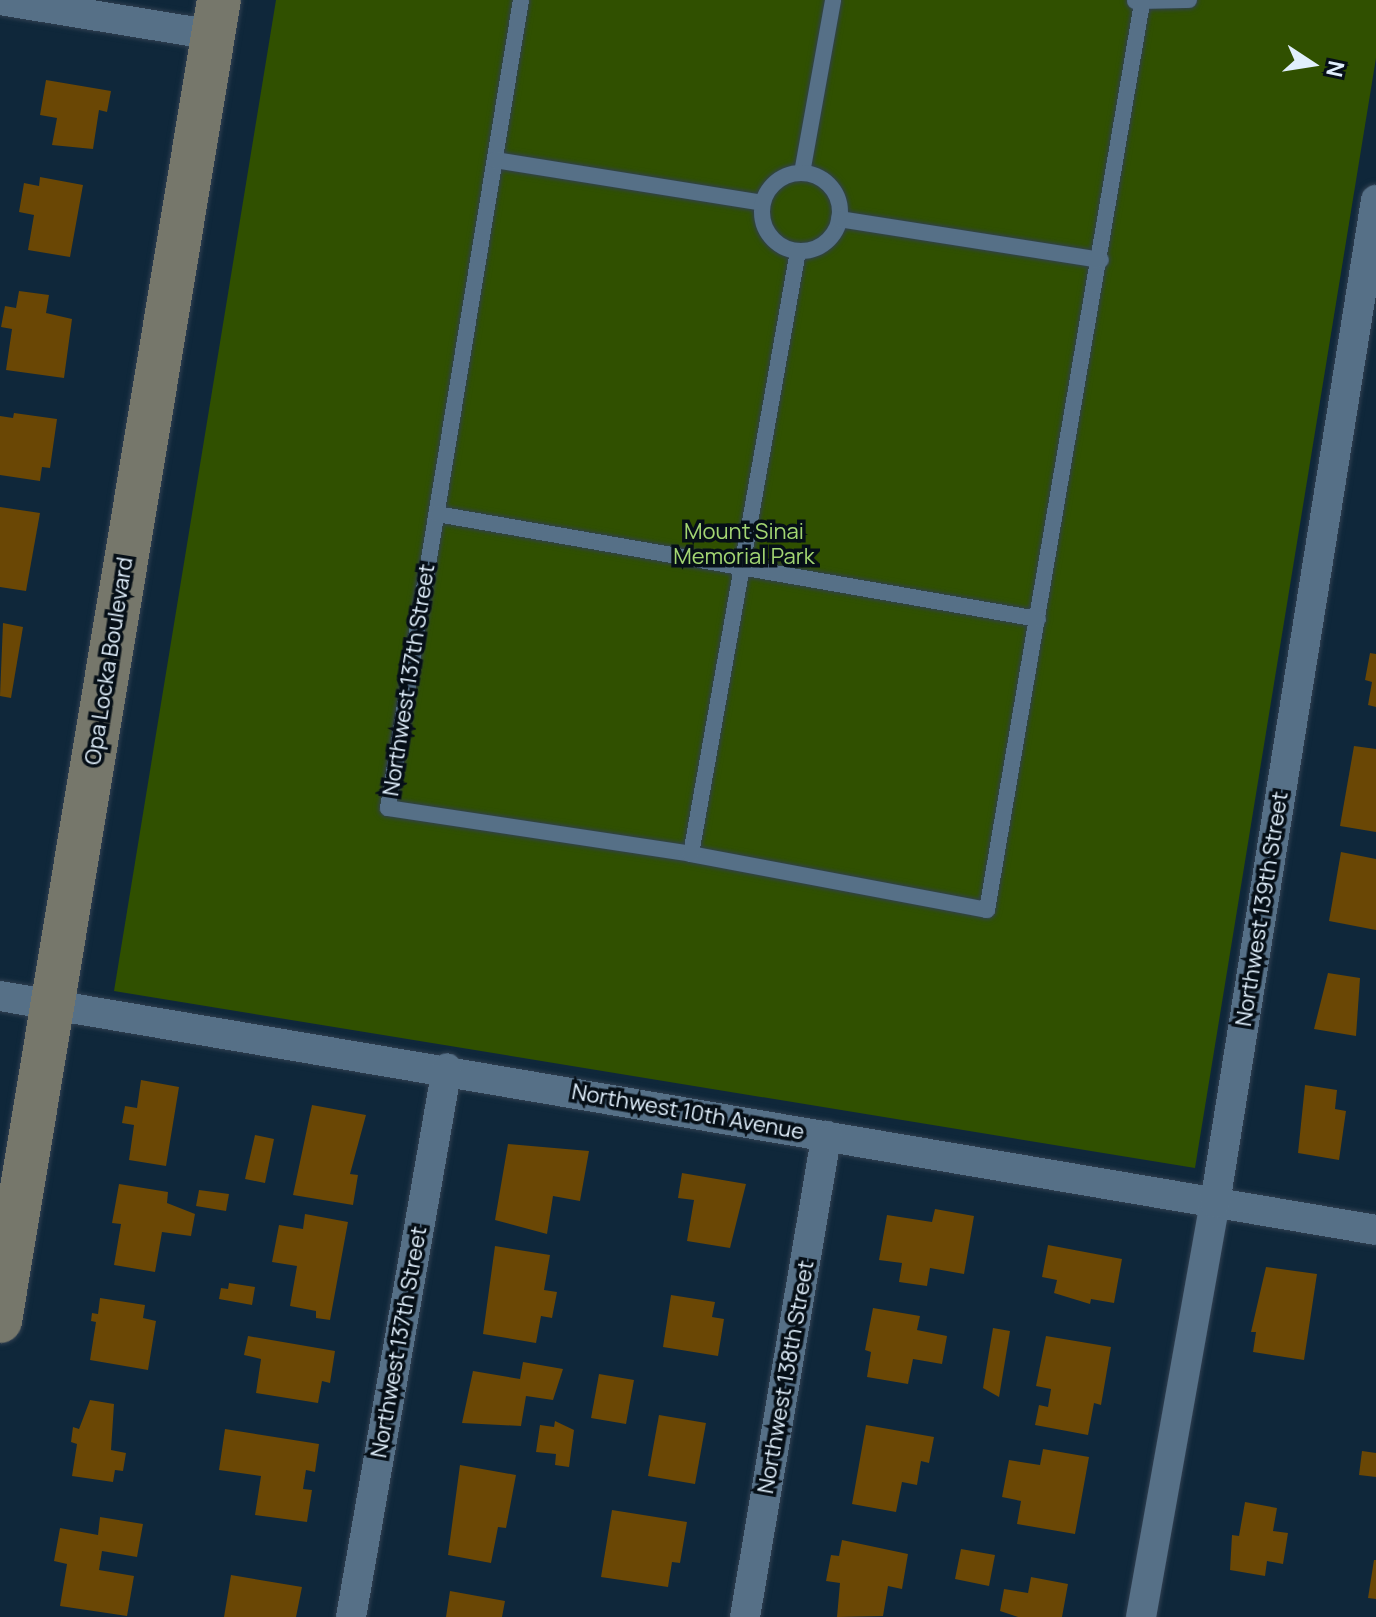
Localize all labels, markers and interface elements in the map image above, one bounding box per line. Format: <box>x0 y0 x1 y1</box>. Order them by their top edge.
north arrow <box>1272 24 1352 104</box>
text: N <box>1319 58 1352 80</box>
park label: Mount Sinai Memorial Park <box>673 518 815 570</box>
street label: Opa Locka Boulevard <box>80 555 138 767</box>
street label: Northwest 137th Street <box>378 562 440 798</box>
street label: Northwest 139th Street <box>1230 790 1294 1028</box>
street label: Northwest 10th Avenue <box>570 1079 806 1145</box>
street label: Northwest 137th Street <box>366 1224 432 1460</box>
street label: Northwest 138th Street <box>752 1258 820 1496</box>

